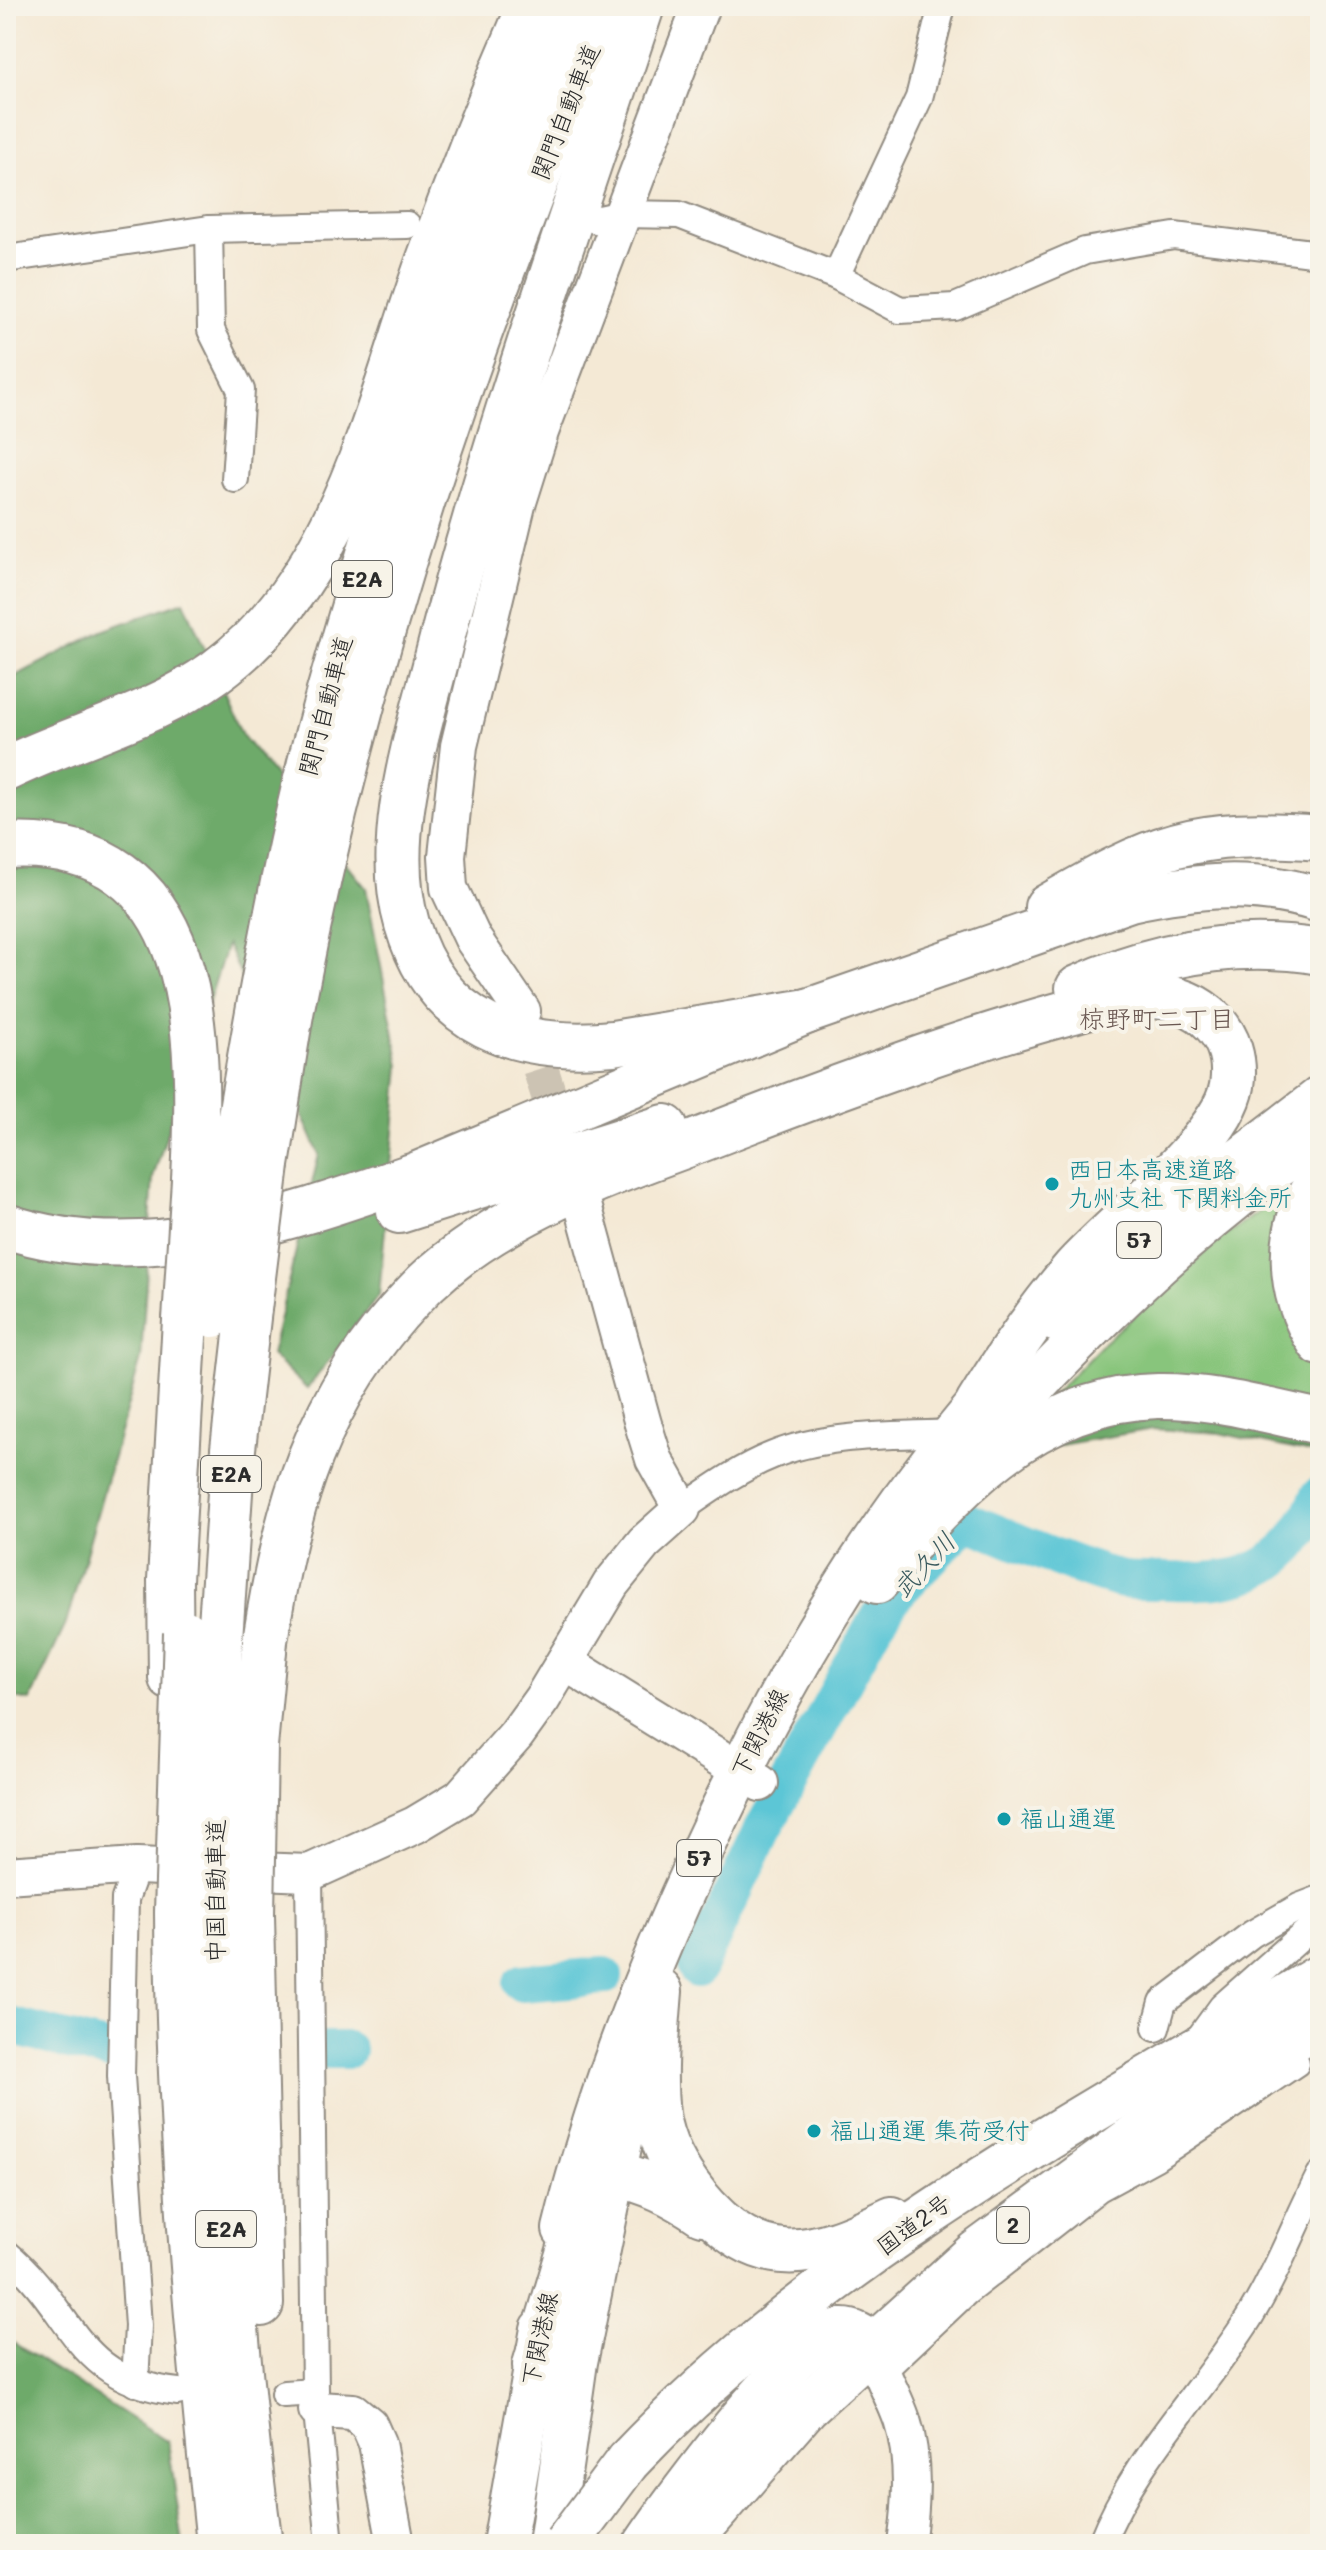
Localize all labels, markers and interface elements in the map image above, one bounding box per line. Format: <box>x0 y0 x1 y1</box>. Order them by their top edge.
street label: 関門自動車道 <box>523 39 606 184</box>
road number: E2A <box>332 561 392 597</box>
street label: 関門自動車道 <box>291 632 358 779</box>
district label: 椋野町二丁目 <box>1079 1001 1235 1035</box>
place label: 西日本高速道路 九州支社 下関料金所 <box>1068 1153 1292 1212</box>
marker: 西日本高速道路 九州支社 下関料金所 <box>1043 1175 1061 1193</box>
road number: 57 <box>1117 1222 1161 1258</box>
road number: E2A <box>201 1456 261 1492</box>
water label: 武久川 <box>884 1524 962 1604</box>
street label: 下関港線 <box>723 1683 794 1782</box>
place label: 福山通運 <box>1020 1802 1116 1833</box>
marker: 福山通運 <box>995 1810 1013 1828</box>
street label: 中国自動車道 <box>199 1819 230 1963</box>
road number: 57 <box>677 1840 721 1876</box>
place label: 福山通運 集荷受付 <box>830 2114 1030 2145</box>
marker: 福山通運 集荷受付 <box>805 2122 823 2140</box>
street label: 国道2号 <box>869 2186 957 2261</box>
road number: 2 <box>997 2207 1029 2243</box>
road number: E2A <box>196 2211 256 2247</box>
street label: 下関港線 <box>513 2289 564 2389</box>

